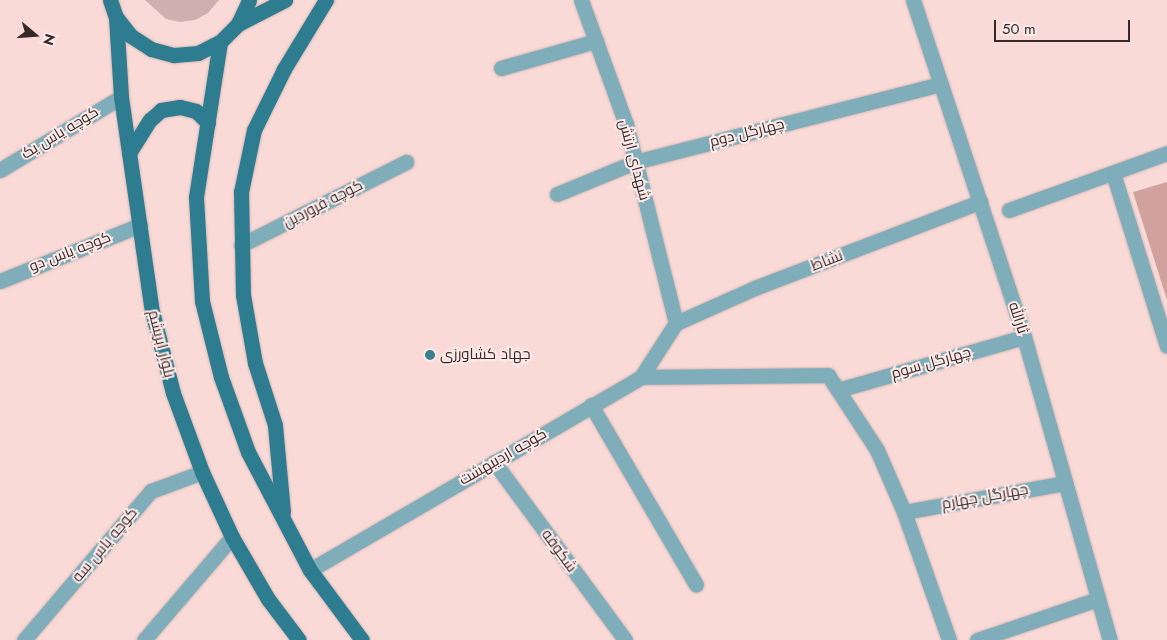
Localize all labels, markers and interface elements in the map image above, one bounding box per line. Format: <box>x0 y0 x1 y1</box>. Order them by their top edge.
north arrow <box>10 10 60 60</box>
scale bar <box>997 10 1133 42</box>
text: 50 m <box>1002 18 1036 40</box>
text: N <box>38 31 60 48</box>
street label: کوچه یاس یک <box>18 103 102 163</box>
street label: چهارگل دوم <box>708 115 786 151</box>
street label: شهدای ارتش <box>615 118 653 202</box>
street label: کوچه فروردین <box>280 176 366 232</box>
street label: کوچه یاس دو <box>27 228 113 276</box>
street label: نشاط <box>808 247 846 275</box>
street label: ثارالله <box>1004 300 1032 336</box>
street label: بلوار ابریشم <box>144 308 178 380</box>
street label: چهارگل سوم <box>889 343 973 383</box>
place label: جهاد کشاورزی <box>440 346 531 364</box>
marker: جهاد کشاورزی <box>424 349 436 361</box>
street label: کوچه اردیبهشت <box>456 425 550 489</box>
street label: چهارگل چهارم <box>940 481 1030 513</box>
street label: کوچه یاس سه <box>69 504 141 586</box>
street label: شکوفه <box>537 526 581 576</box>

